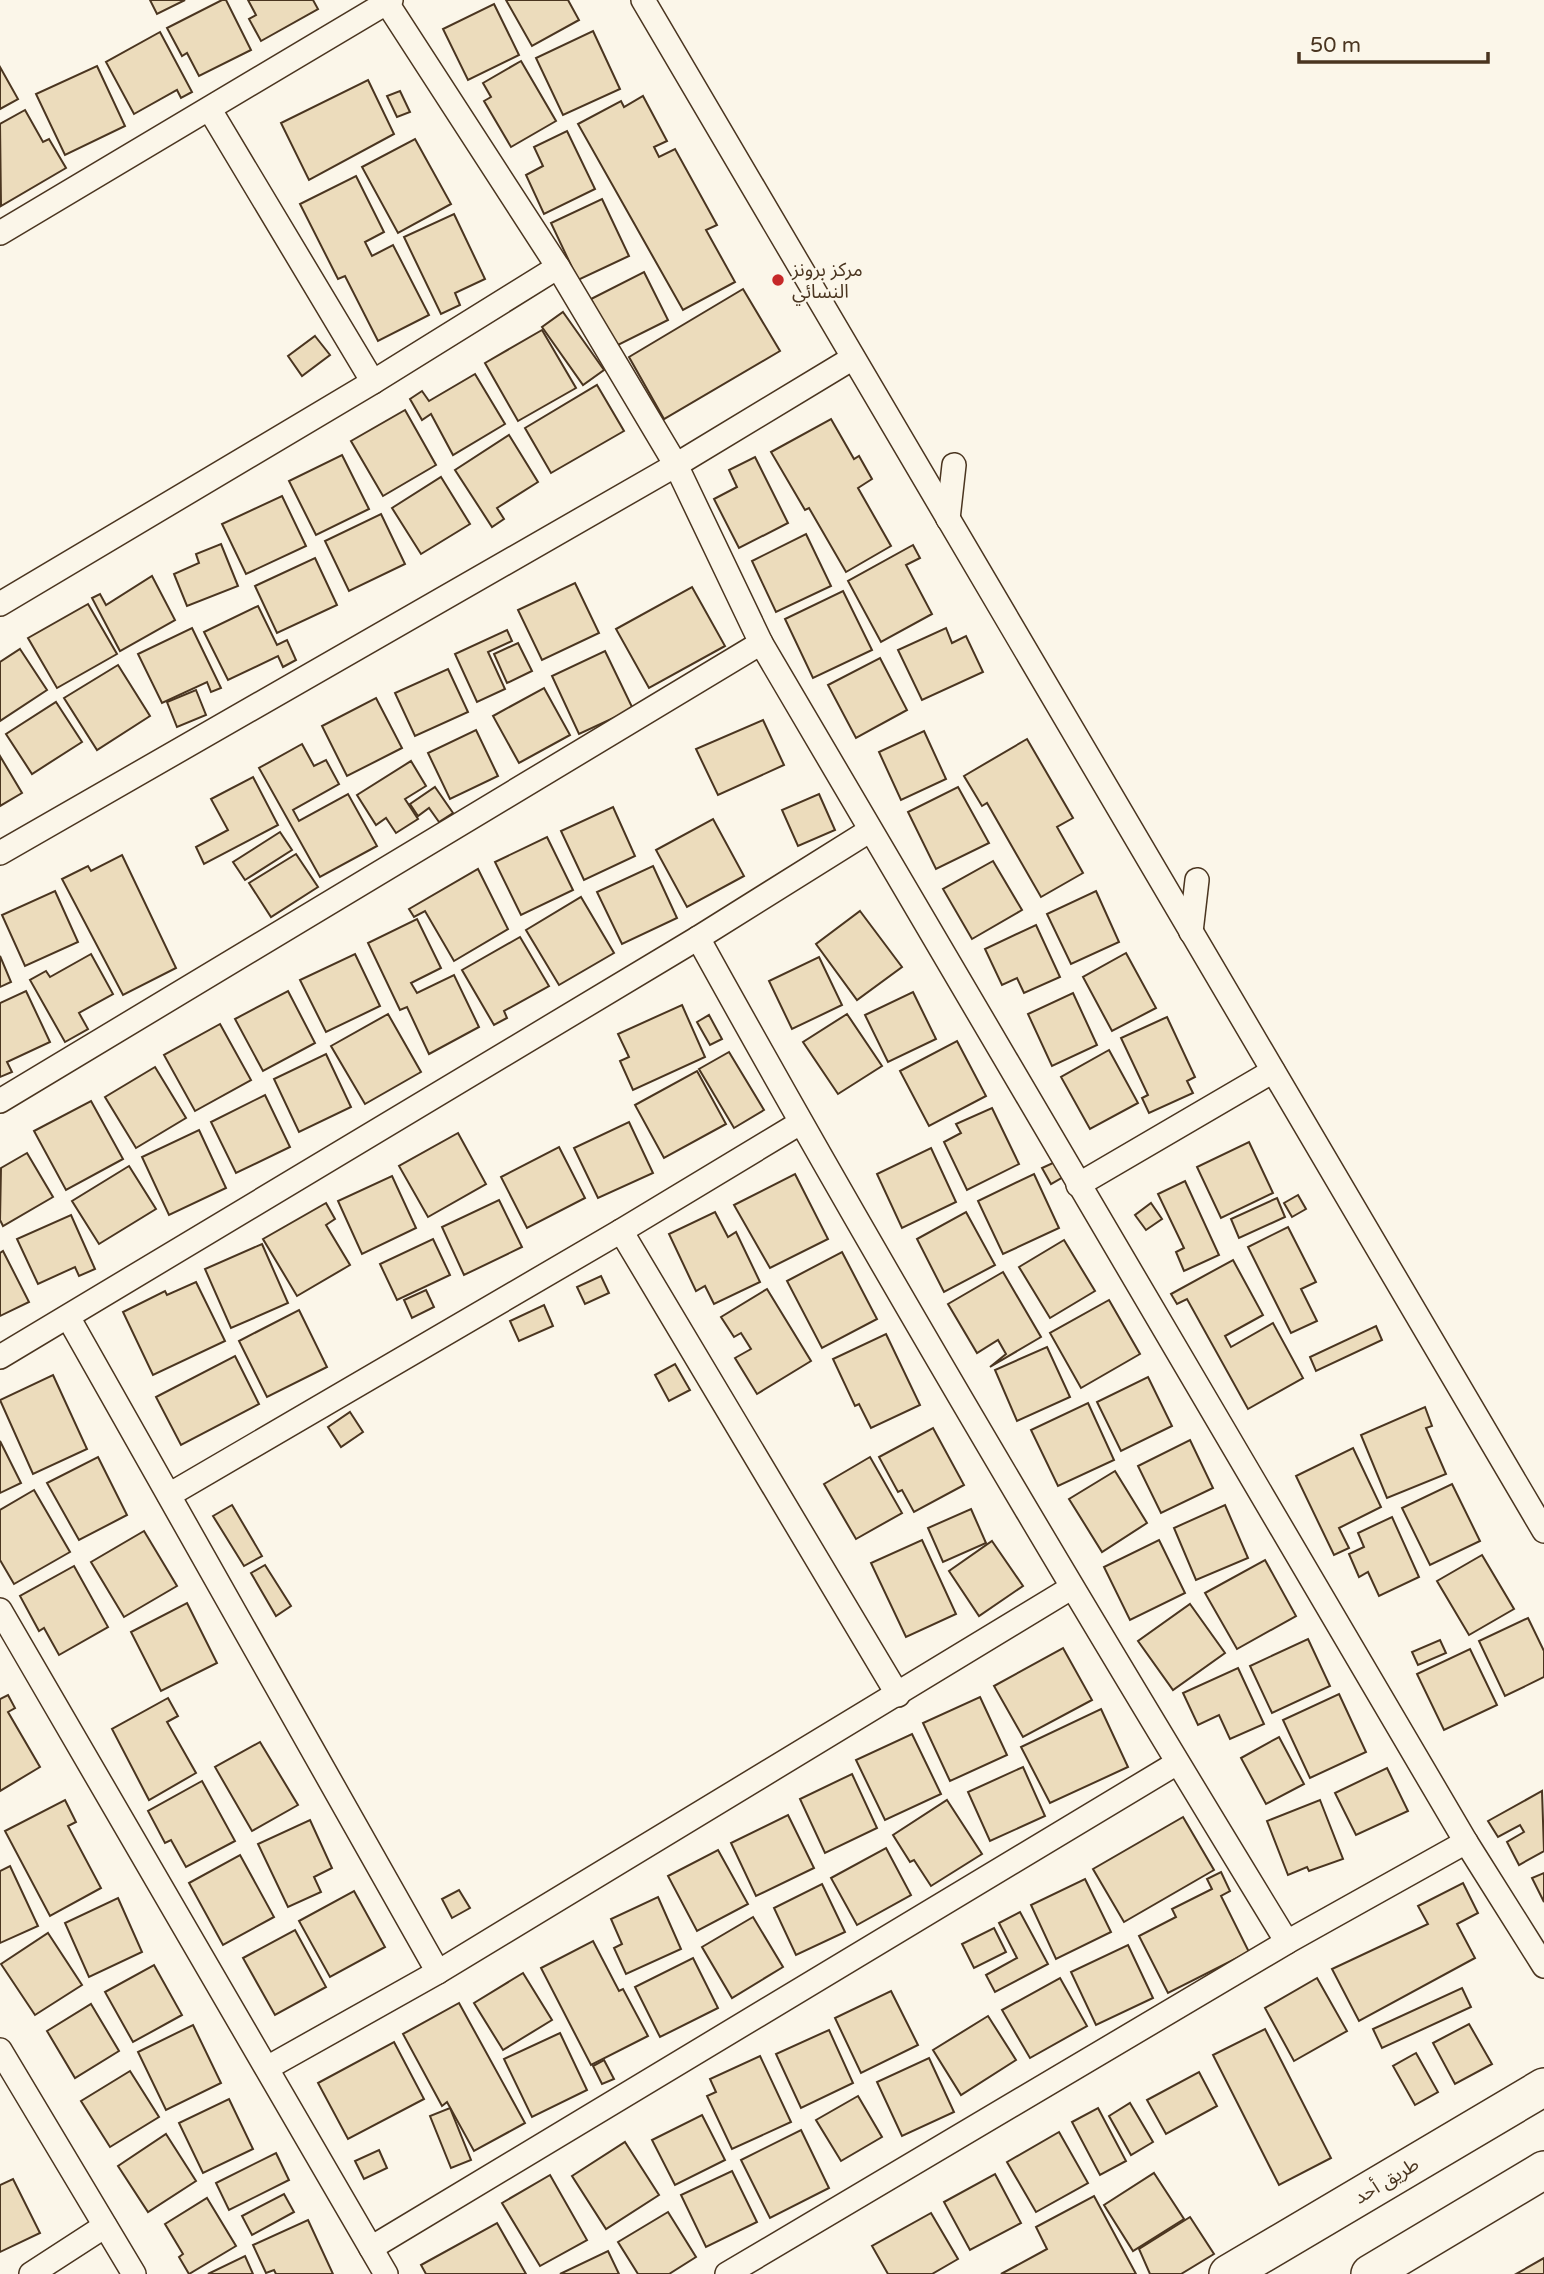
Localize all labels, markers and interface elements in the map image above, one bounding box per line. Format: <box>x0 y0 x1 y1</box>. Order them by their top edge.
scale bar <box>1299 21 1488 65</box>
text: 50 m <box>1310 33 1361 58</box>
place label: مركز برونز النسائي <box>791 259 863 306</box>
marker: مركز برونز النسائي <box>770 272 786 288</box>
street label: طريق أحد <box>1350 2153 1423 2209</box>

